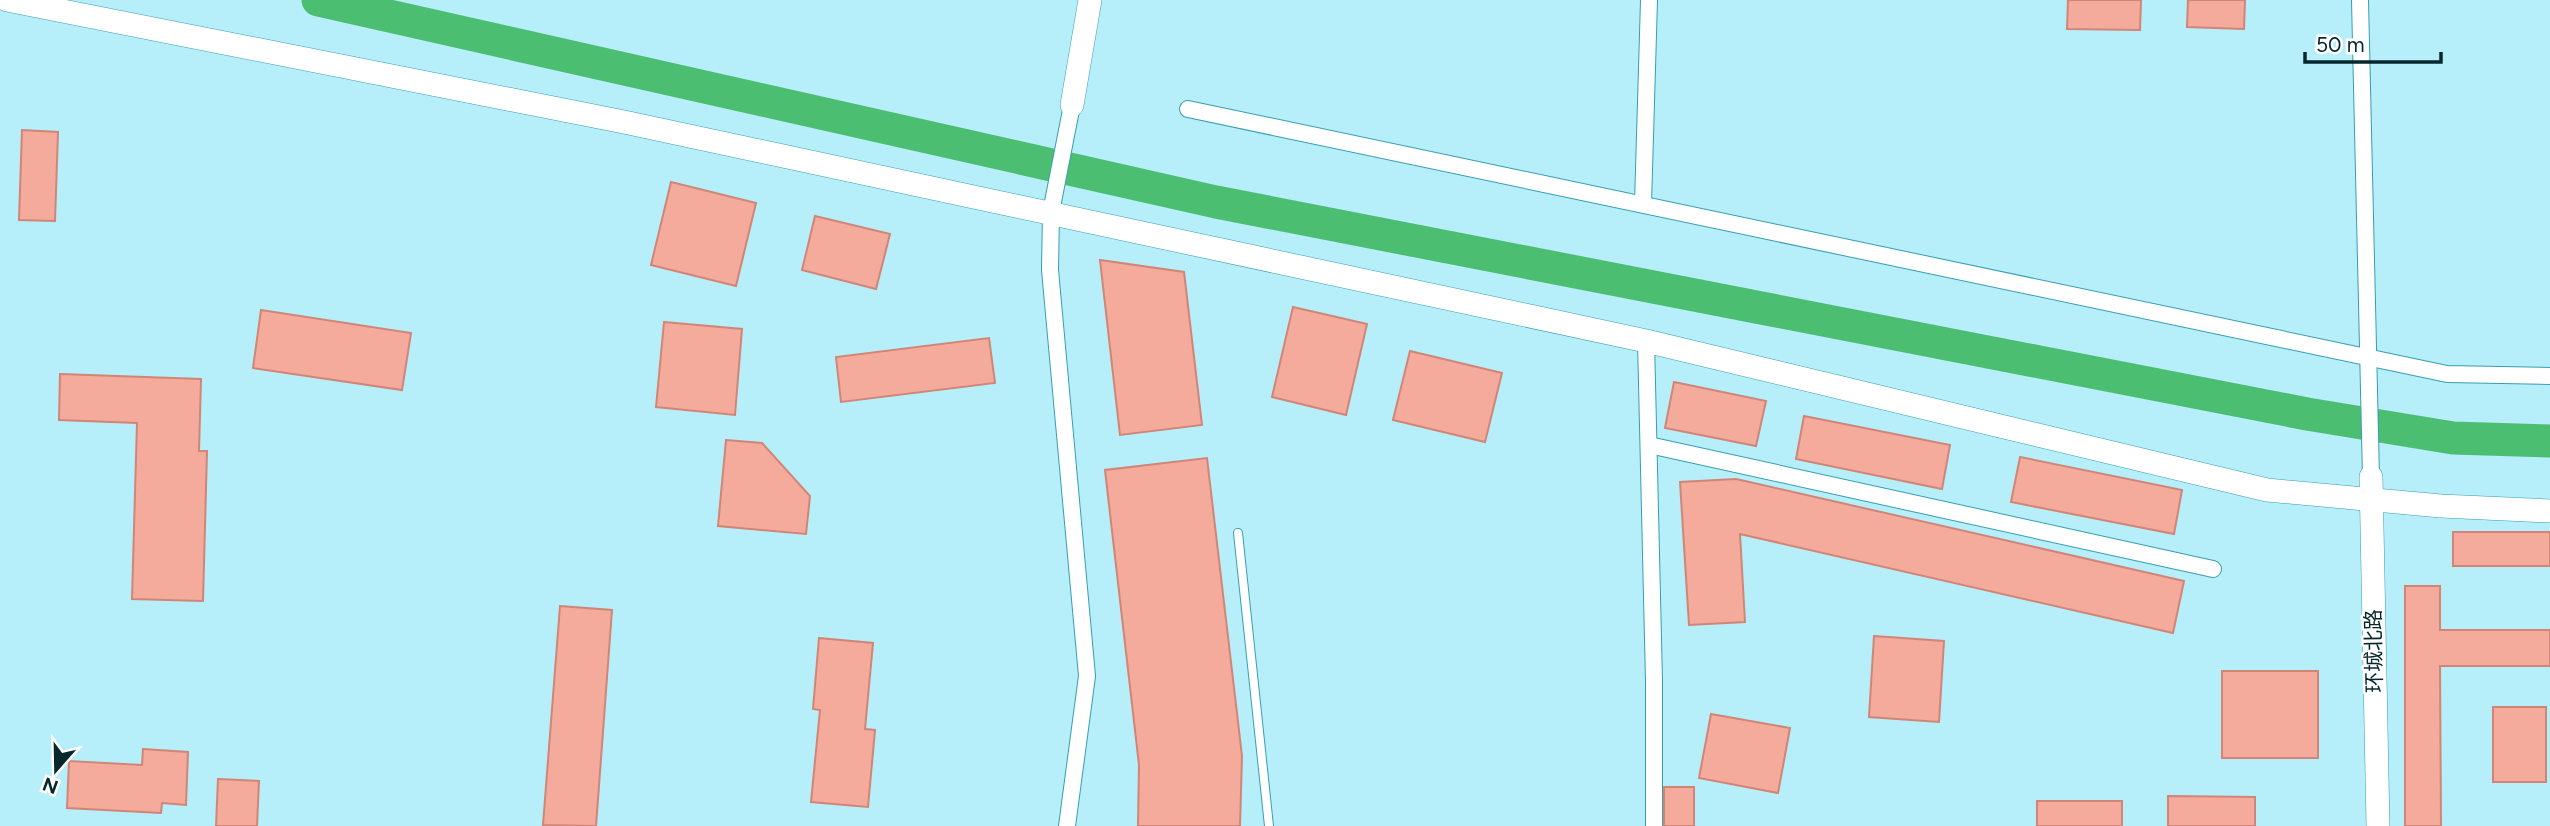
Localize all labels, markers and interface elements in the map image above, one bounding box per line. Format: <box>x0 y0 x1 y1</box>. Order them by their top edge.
scale bar <box>2305 21 2442 65</box>
text: 50 m <box>2316 32 2365 57</box>
street label: 环城北路 <box>2360 609 2387 693</box>
north arrow <box>21 735 91 805</box>
text: N <box>40 772 61 799</box>

